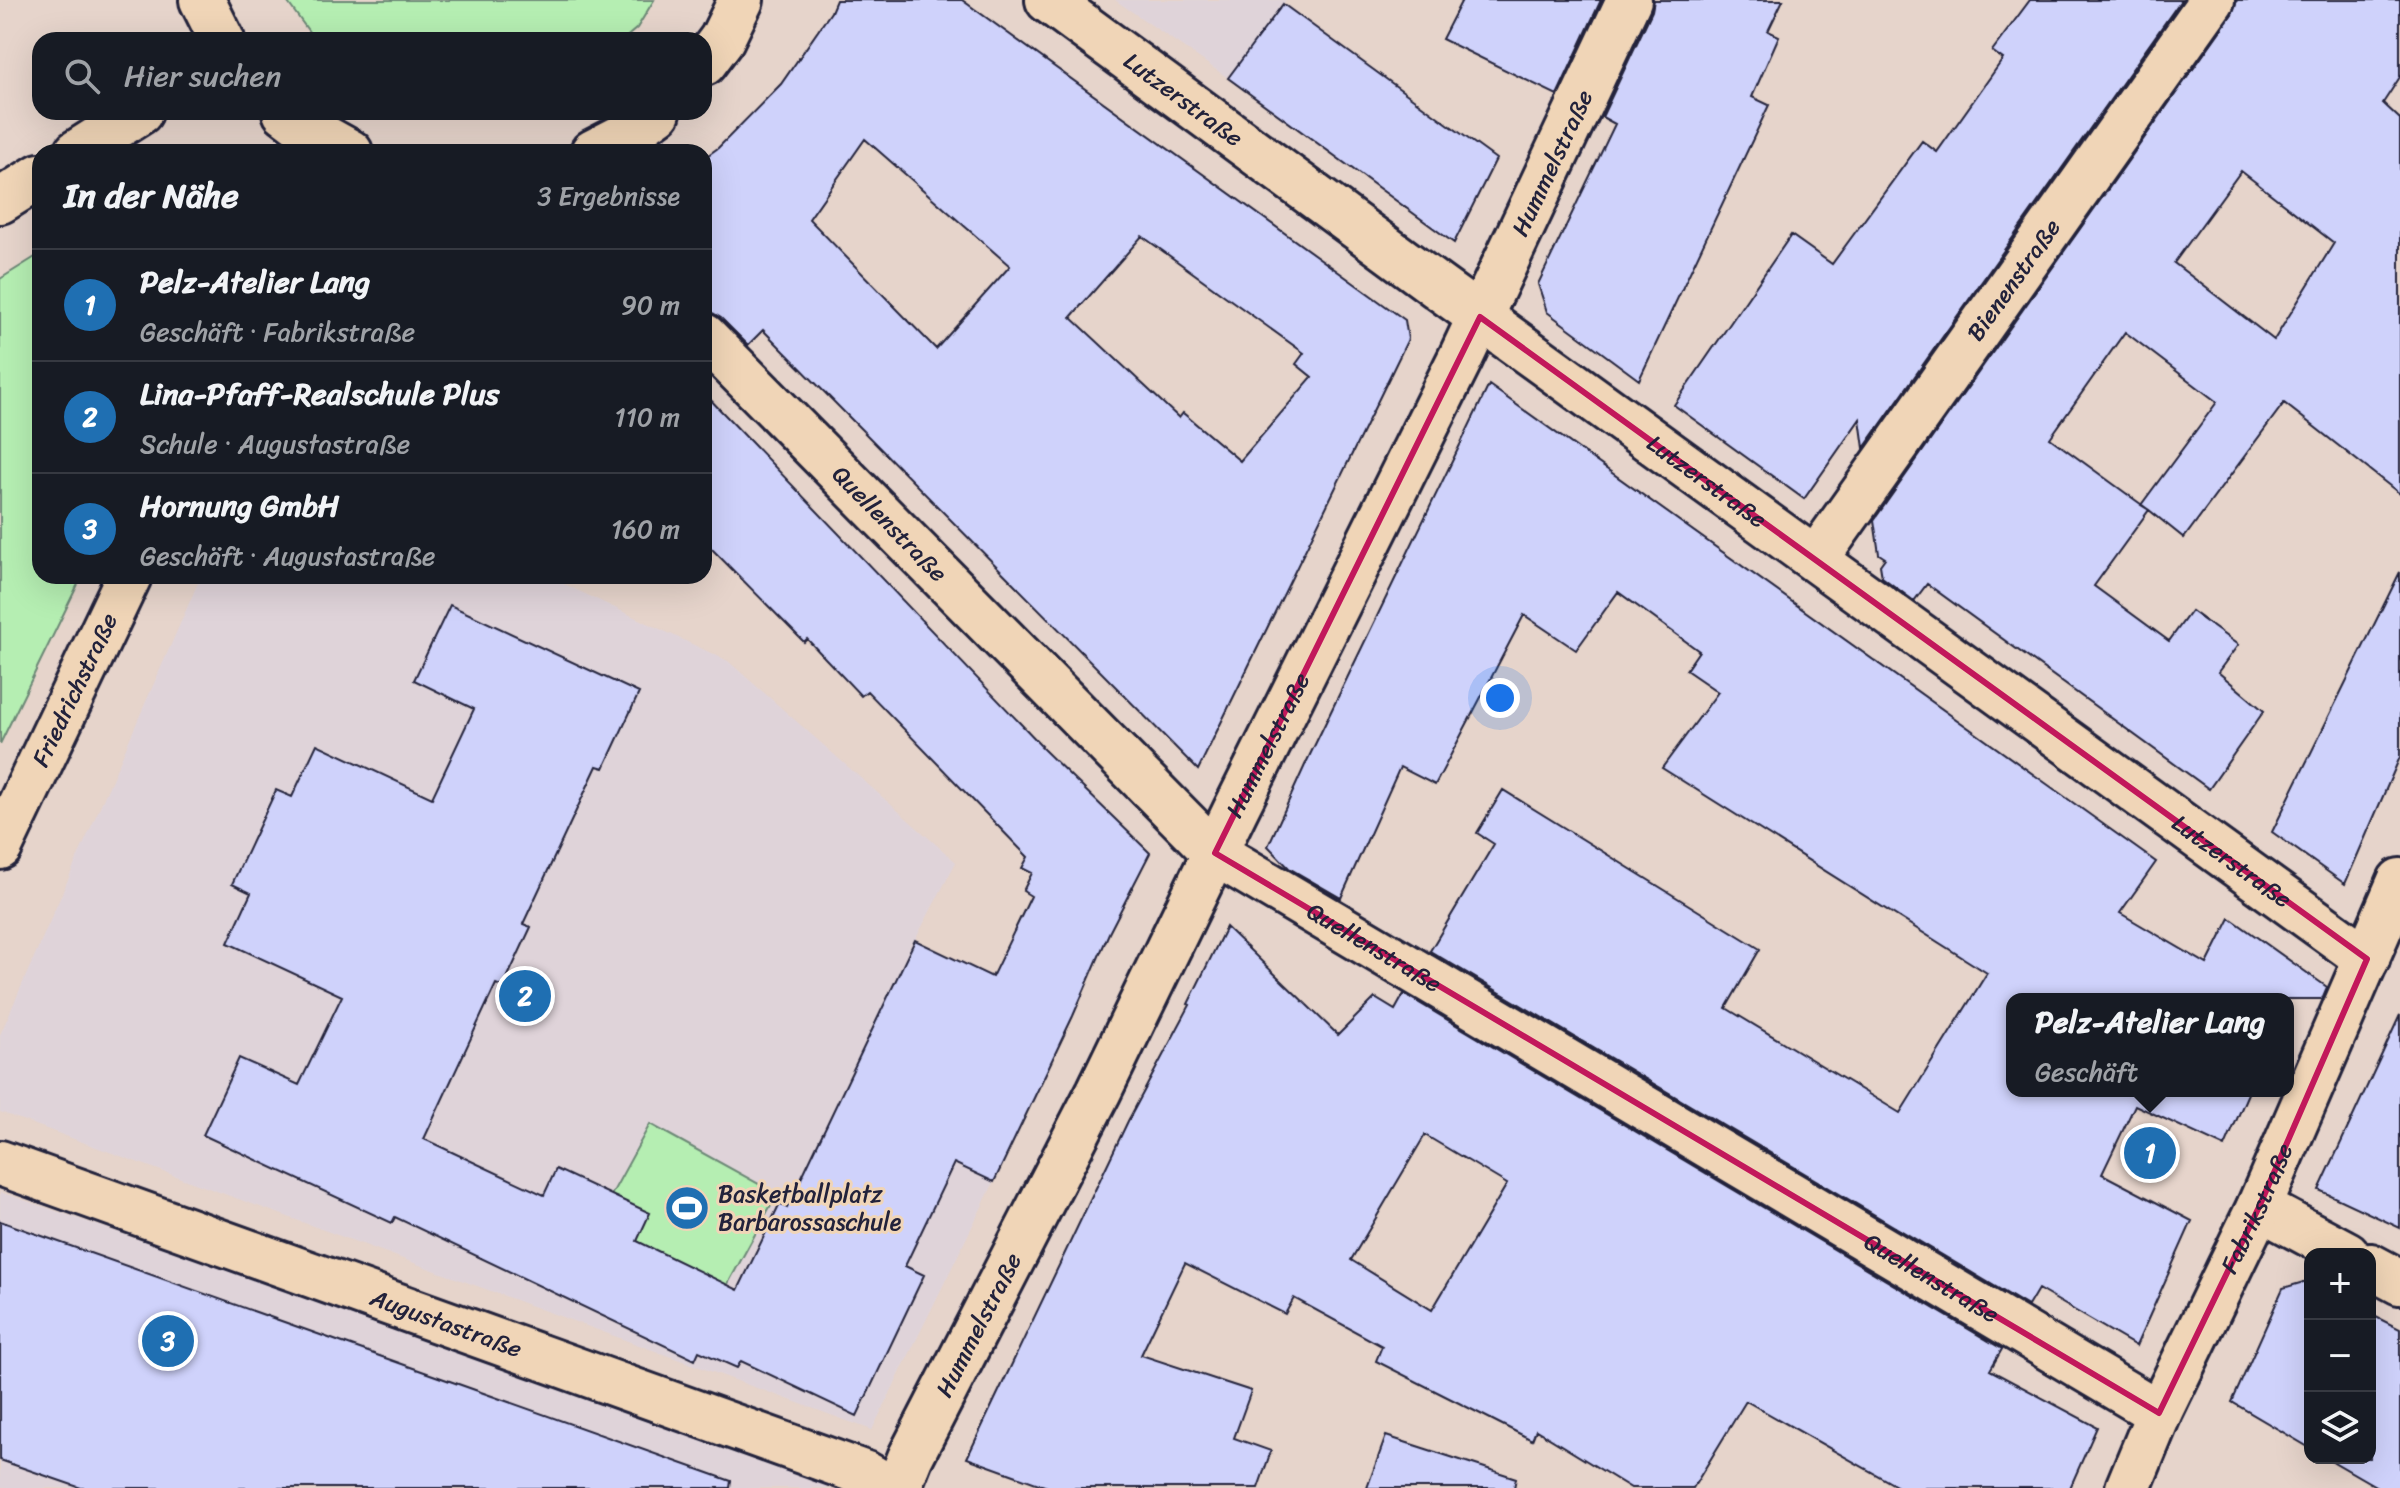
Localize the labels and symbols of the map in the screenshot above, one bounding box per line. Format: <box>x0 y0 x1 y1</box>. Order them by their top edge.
street label: Lutzerstraße <box>1114 41 1252 158</box>
street label: Hummelstraße <box>1500 82 1605 244</box>
street label: Bienenstraße <box>1955 210 2072 350</box>
street label: Lutzerstraße <box>1638 423 1776 540</box>
street label: Quellenstraße <box>821 455 958 592</box>
street label: Friedrichstraße <box>20 606 130 774</box>
street label: Hummelstraße <box>1214 665 1322 825</box>
your location <box>1480 678 1520 718</box>
street label: Lutzerstraße <box>2163 803 2301 919</box>
street label: Quellenstraße <box>1298 891 1450 1004</box>
pin: 2 <box>499 966 551 1026</box>
pin: 1 <box>2124 1123 2176 1183</box>
street label: Fabrikstraße <box>2209 1136 2305 1281</box>
place label: Basketballplatz Barbarossaschule <box>718 1173 902 1243</box>
sports icon: Basketballplatz Barbarossaschule <box>663 1184 711 1232</box>
street label: Quellenstraße <box>1856 1221 2007 1335</box>
street label: Hummelstraße <box>924 1245 1033 1405</box>
street label: Augustastraße <box>363 1276 528 1370</box>
pin: 3 <box>142 1311 194 1371</box>

